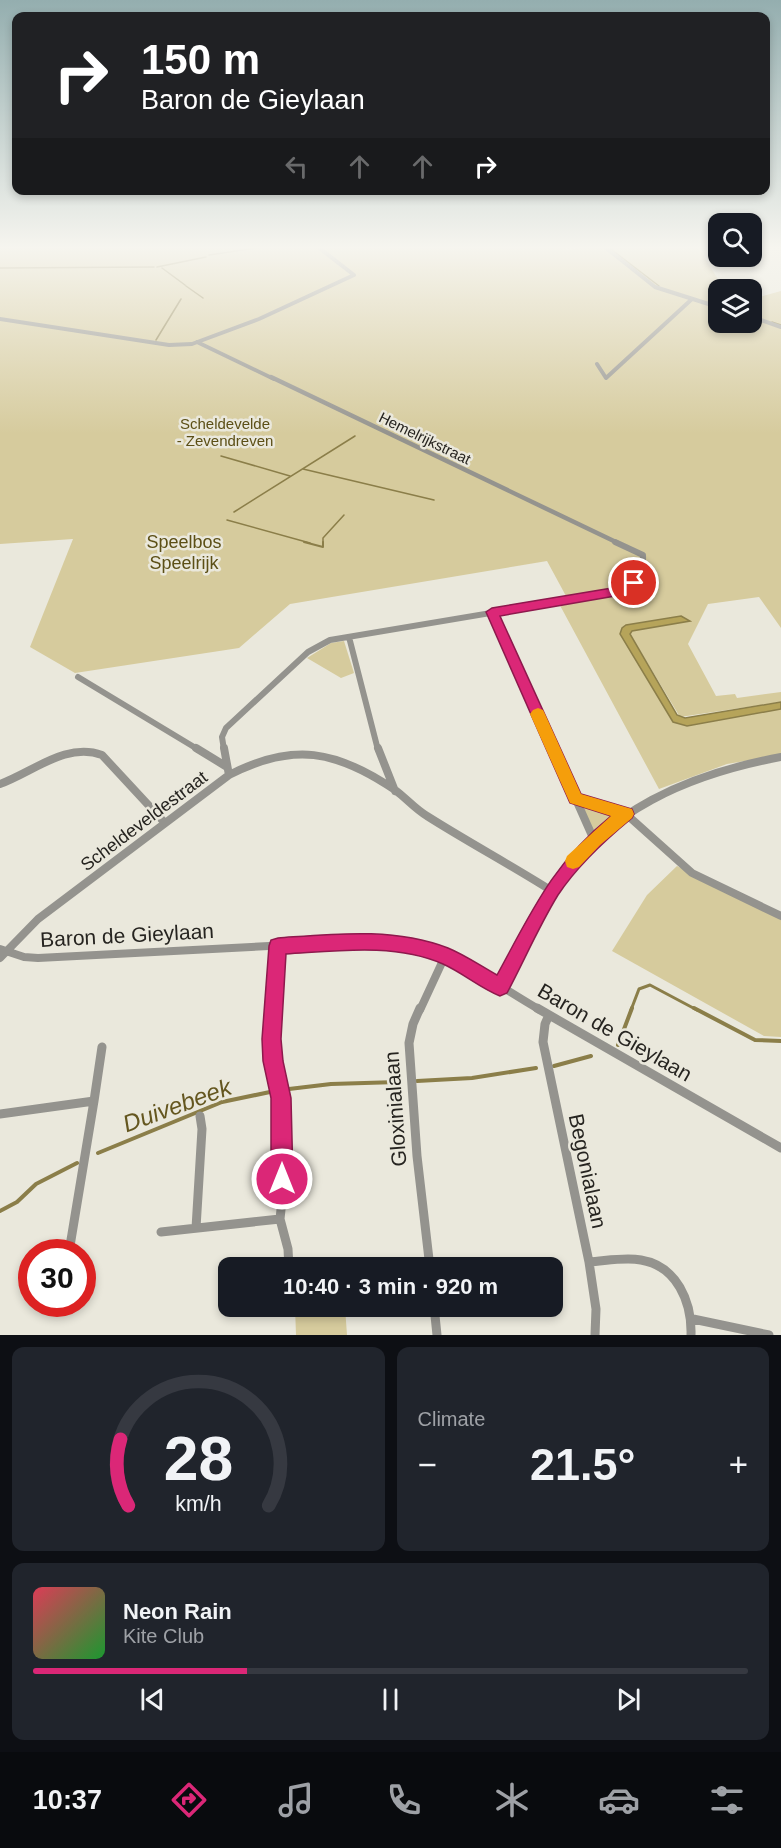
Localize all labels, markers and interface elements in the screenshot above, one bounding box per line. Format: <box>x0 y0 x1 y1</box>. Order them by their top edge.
icon: right <box>42 36 120 114</box>
text: 150 m <box>141 36 260 83</box>
text: Baron de Gieylaan <box>141 85 365 115</box>
icon: left <box>280 150 313 183</box>
icon: ahead <box>343 150 376 183</box>
icon: ahead <box>406 150 439 183</box>
icon: right <box>469 150 502 183</box>
map controls <box>708 213 762 333</box>
button: search <box>708 213 762 267</box>
button: layers <box>708 279 762 333</box>
street label: Hemelrijkstraat <box>376 408 474 468</box>
park label: Scheldevelde - Zevendreven <box>177 415 273 449</box>
park label: Speelbos Speelrijk <box>146 532 222 573</box>
pin <box>608 557 659 608</box>
icon: arrive <box>617 566 650 599</box>
street label: Scheldeveldestraat <box>77 767 211 875</box>
street label: Baron de Gieylaan <box>40 919 214 951</box>
street label: Baron de Gieylaan <box>534 979 696 1085</box>
street label: Gloxinialaan <box>379 1051 411 1167</box>
water label: Duivebeek <box>119 1072 237 1137</box>
street label: Begonialaan <box>565 1111 611 1231</box>
position arrow <box>250 1147 314 1211</box>
speed limit sign: 30 <box>18 1239 96 1317</box>
text: 10:40 · 3 min · 920 m <box>283 1274 498 1299</box>
text: Climate <box>418 1408 485 1430</box>
text: 28 <box>164 1424 233 1493</box>
text: 21.5° <box>530 1439 636 1490</box>
text: − <box>418 1446 437 1483</box>
text: + <box>729 1446 748 1483</box>
text: km/h <box>175 1492 221 1516</box>
text: Neon Rain <box>123 1599 232 1624</box>
text: Kite Club <box>123 1625 204 1647</box>
icon: previous <box>136 1683 169 1716</box>
icon: pause <box>374 1683 407 1716</box>
icon: next <box>612 1683 645 1716</box>
icon: directions <box>168 1779 210 1821</box>
icon: music <box>275 1779 317 1821</box>
icon: phone <box>383 1779 425 1821</box>
icon: climate <box>491 1779 533 1821</box>
icon: car <box>598 1779 640 1821</box>
icon: filters <box>706 1779 748 1821</box>
text: 10:37 <box>33 1785 102 1815</box>

